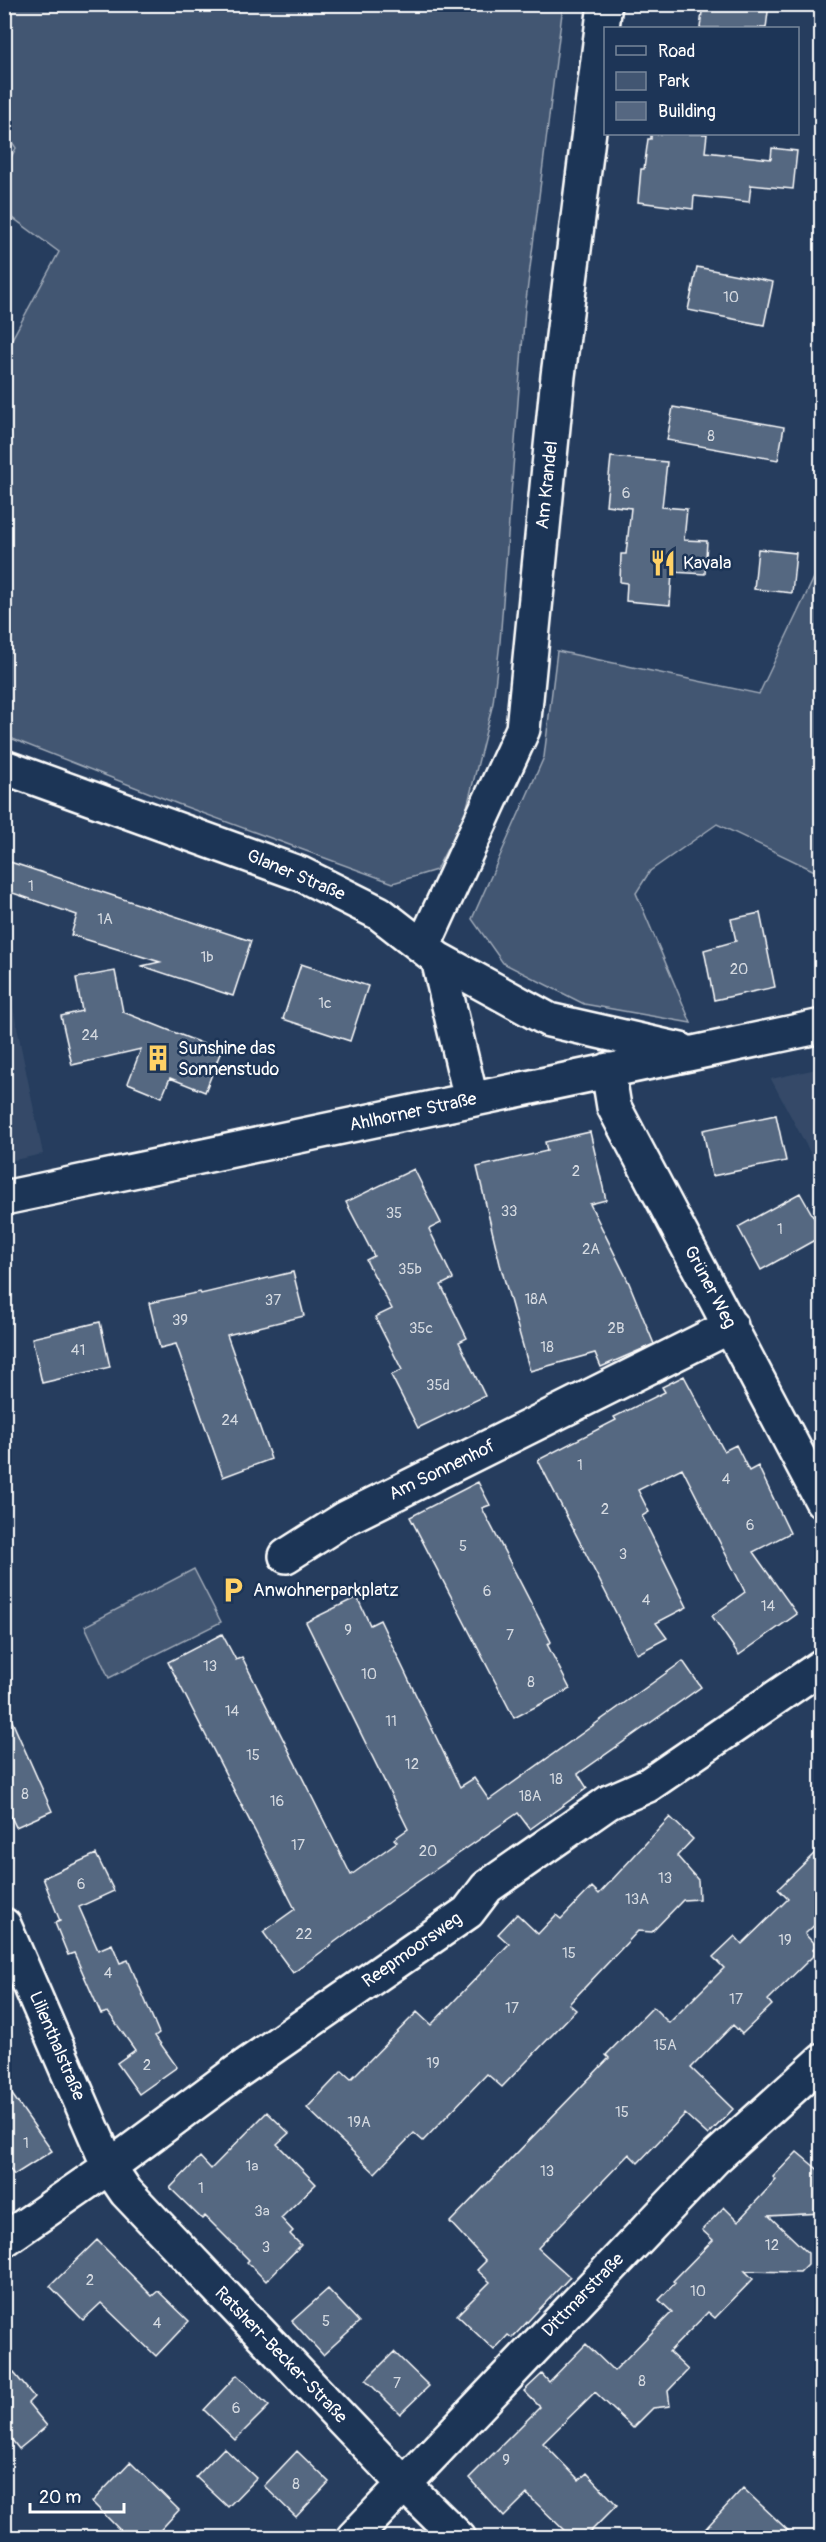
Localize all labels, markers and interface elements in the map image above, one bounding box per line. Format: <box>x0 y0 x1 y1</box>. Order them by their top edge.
legend <box>604 27 799 135</box>
text: Road <box>658 40 695 63</box>
text: Park <box>658 70 690 93</box>
text: Building <box>658 100 716 123</box>
house number: 10 <box>723 288 739 307</box>
house number: 8 <box>707 427 715 446</box>
street label: Am Krandel <box>531 440 563 530</box>
house number: 6 <box>622 484 630 503</box>
restaurant icon: Kavala <box>648 548 678 578</box>
place label: Kavala <box>683 552 731 575</box>
street label: Glaner Straße <box>243 844 349 906</box>
house number: 1 <box>28 877 34 896</box>
house number: 1A <box>97 910 113 929</box>
house number: 1b <box>200 948 214 967</box>
house number: 20 <box>730 960 748 979</box>
house number: 1c <box>318 994 332 1013</box>
house number: 24 <box>81 1026 99 1045</box>
place label: Sunshine das Sonnenstudo <box>178 1037 280 1081</box>
building icon: Sunshine das Sonnenstudo <box>143 1043 173 1073</box>
street label: Ahlhorner Straße <box>347 1087 479 1137</box>
house number: 2 <box>572 1162 580 1181</box>
house number: 33 <box>501 1202 517 1221</box>
house number: 35 <box>386 1204 402 1223</box>
house number: 1 <box>777 1220 783 1239</box>
house number: 2A <box>582 1240 600 1259</box>
street label: Grüner Weg <box>679 1242 741 1332</box>
house number: 35b <box>398 1260 422 1279</box>
house number: 18A <box>524 1290 548 1309</box>
house number: 37 <box>265 1291 281 1310</box>
house number: 39 <box>172 1311 188 1330</box>
house number: 35c <box>409 1319 433 1338</box>
house number: 2B <box>608 1319 624 1338</box>
house number: 18 <box>540 1338 554 1357</box>
house number: 41 <box>71 1341 85 1360</box>
house number: 35d <box>426 1376 450 1395</box>
house number: 24 <box>221 1411 239 1430</box>
street label: Am Sonnenhof <box>385 1434 500 1506</box>
house number: 1 <box>577 1456 583 1475</box>
house number: 4 <box>722 1470 731 1489</box>
house number: 2 <box>601 1500 609 1519</box>
house number: 6 <box>746 1516 754 1535</box>
house number: 5 <box>459 1537 467 1556</box>
house number: 3 <box>619 1545 627 1564</box>
parking icon: Anwohnerparkplatz <box>218 1575 248 1605</box>
place label: Anwohnerparkplatz <box>253 1579 399 1602</box>
house number: 6 <box>483 1582 491 1601</box>
house number: 4 <box>642 1591 651 1610</box>
house number: 14 <box>761 1597 776 1616</box>
house number: 9 <box>344 1621 352 1640</box>
house number: 7 <box>506 1626 514 1645</box>
house number: 13 <box>203 1657 217 1676</box>
house number: 10 <box>361 1665 377 1684</box>
house number: 8 <box>527 1673 535 1692</box>
house number: 14 <box>225 1702 240 1721</box>
house number: 11 <box>385 1712 397 1731</box>
house number: 15 <box>246 1746 260 1765</box>
house number: 12 <box>405 1755 419 1774</box>
house number: 18 <box>549 1770 563 1789</box>
house number: 8 <box>21 1785 29 1804</box>
house number: 18A <box>518 1787 542 1806</box>
house number: 16 <box>270 1792 284 1811</box>
house number: 17 <box>291 1836 305 1855</box>
house number: 20 <box>419 1842 437 1861</box>
house number: 13 <box>658 1869 672 1888</box>
house number: 6 <box>77 1875 85 1894</box>
house number: 13A <box>625 1890 649 1909</box>
street label: Reepmoorsweg <box>358 1907 466 1993</box>
house number: 22 <box>296 1925 312 1944</box>
house number: 19 <box>778 1931 792 1950</box>
house number: 15 <box>562 1944 576 1963</box>
house number: 4 <box>104 1964 113 1983</box>
street label: Lilienthalstraße <box>24 1988 90 2104</box>
house number: 17 <box>729 1990 743 2009</box>
house number: 17 <box>505 1999 519 2018</box>
house number: 15A <box>653 2036 677 2055</box>
house number: 19 <box>426 2054 440 2073</box>
house number: 2 <box>143 2056 151 2075</box>
house number: 15 <box>615 2103 629 2122</box>
house number: 19A <box>347 2113 371 2132</box>
house number: 1 <box>23 2134 29 2153</box>
house number: 1a <box>246 2157 258 2176</box>
house number: 13 <box>540 2162 554 2181</box>
house number: 1 <box>198 2179 204 2198</box>
house number: 3a <box>254 2202 270 2221</box>
house number: 12 <box>765 2236 779 2255</box>
house number: 3 <box>262 2238 270 2257</box>
street label: Dittmarstraße <box>537 2248 629 2342</box>
house number: 2 <box>86 2271 94 2290</box>
street label: Ratsherr-Becker-Straße <box>210 2282 352 2428</box>
house number: 10 <box>690 2282 706 2301</box>
house number: 5 <box>322 2312 330 2331</box>
house number: 4 <box>153 2314 162 2333</box>
house number: 8 <box>638 2372 646 2391</box>
house number: 7 <box>393 2374 401 2393</box>
house number: 6 <box>232 2399 240 2418</box>
house number: 9 <box>502 2451 510 2470</box>
house number: 8 <box>292 2475 300 2494</box>
scale bar <box>30 2476 124 2514</box>
text: 20 m <box>39 2486 81 2509</box>

